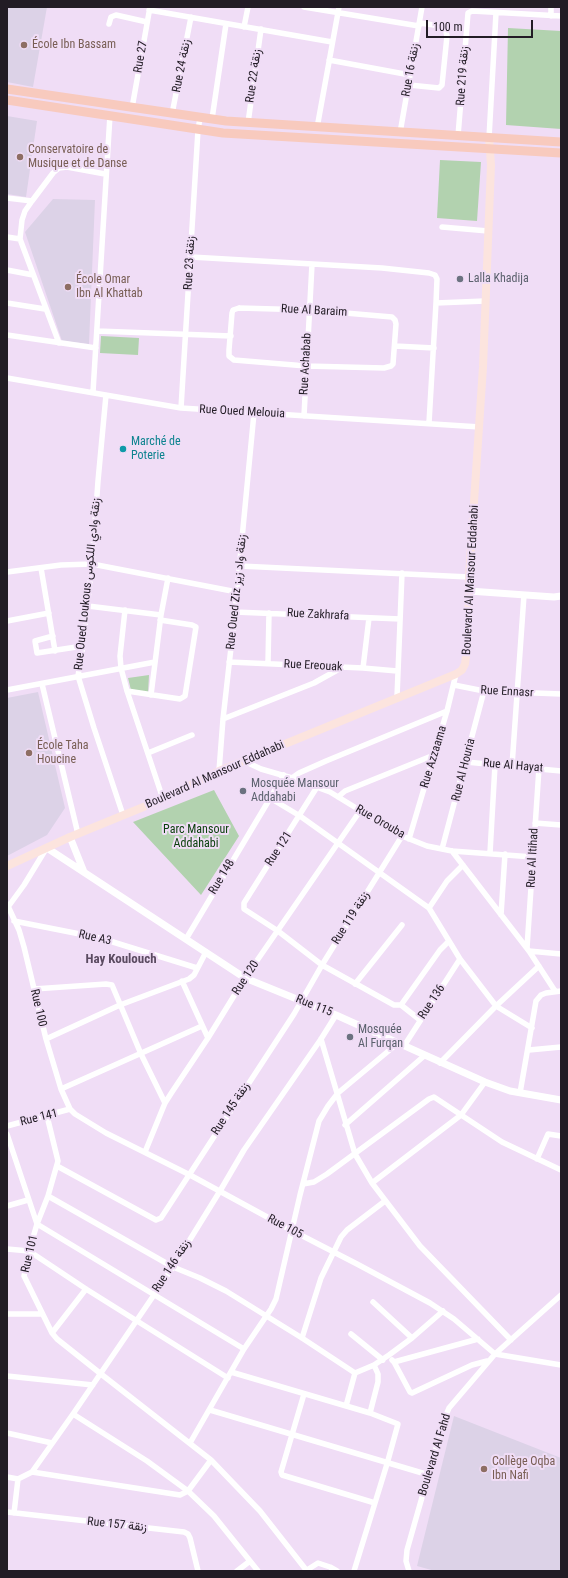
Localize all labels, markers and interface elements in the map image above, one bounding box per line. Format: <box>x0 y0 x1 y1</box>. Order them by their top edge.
scale bar <box>428 12 535 38</box>
text: 100 m <box>433 20 463 34</box>
place label: École Ibn Bassam <box>32 38 116 52</box>
street label: Rue 24 زنقة <box>170 38 194 94</box>
marker: École Ibn Bassam <box>19 40 29 50</box>
street label: Rue 27 <box>131 40 151 74</box>
street label: Rue 16 زنقة <box>399 42 423 98</box>
street label: Rue 219 زنقة <box>454 46 472 106</box>
street label: Rue 22 زنقة <box>243 48 265 104</box>
place label: Conservatoire de Musique et de Danse <box>28 143 127 171</box>
marker: Conservatoire de Musique et de Danse <box>15 152 25 162</box>
street label: Rue 23 زنقة <box>181 236 199 290</box>
place label: Lalla Khadija <box>468 272 529 286</box>
place label: École Omar Ibn Al Khattab <box>76 273 143 301</box>
marker: Lalla Khadija <box>455 274 465 284</box>
marker: École Omar Ibn Al Khattab <box>63 282 73 292</box>
street label: Rue Al Baraim <box>281 302 347 320</box>
street label: Rue Achabab <box>297 333 315 395</box>
street label: Rue Oued Melouia <box>199 403 285 421</box>
place label: Marché de Poterie <box>131 435 181 463</box>
marker: Marché de Poterie <box>118 444 128 454</box>
street label: Rue Oued Loukous زنقة وادي اللكوس <box>72 497 104 671</box>
street label: Boulevard Al Mansour Eddahabi <box>460 505 482 655</box>
street label: Rue Oued Ziz زنقة واد زيز <box>224 534 250 650</box>
street label: Rue Zakhrafa <box>286 606 350 624</box>
street label: Rue Ereouak <box>283 657 343 675</box>
street label: Rue Ennasr <box>480 683 534 701</box>
street label: Rue Azzaama <box>418 724 450 790</box>
street label: Rue Al Houria <box>449 737 479 803</box>
street label: Boulevard Al Mansour Eddahabi <box>143 738 287 812</box>
place label: École Taha Houcine <box>37 739 88 767</box>
marker: École Taha Houcine <box>24 748 34 758</box>
street label: Rue Al Hayat <box>482 756 544 776</box>
place label: Mosquée Mansour Addahabi <box>251 777 339 805</box>
marker: Mosquée Mansour Addahabi <box>238 786 248 796</box>
street label: Rue Orouba <box>353 802 407 842</box>
park label: Parc Mansour Addahabi <box>163 823 229 851</box>
street label: Rue Al Itihad <box>524 828 542 888</box>
street label: Rue 121 <box>263 829 295 869</box>
street label: Rue 148 <box>206 857 238 897</box>
street label: Rue 119 زنقة <box>329 889 373 947</box>
street label: Rue A3 <box>77 927 113 949</box>
district label: Hay Koulouch <box>85 952 157 968</box>
street label: Rue 120 <box>230 958 262 998</box>
street label: Rue 136 <box>416 982 448 1022</box>
street label: Rue 100 <box>27 988 49 1028</box>
street label: Rue 115 <box>294 992 334 1020</box>
place label: Mosquée Al Furqan <box>358 1023 403 1051</box>
marker: Mosquée Al Furqan <box>345 1032 355 1042</box>
street label: Rue 145 زنقة <box>209 1080 253 1138</box>
street label: Rue 141 <box>19 1106 59 1130</box>
street label: Rue 105 <box>265 1212 305 1242</box>
street label: Rue 101 <box>19 1234 41 1274</box>
street label: Rue 146 زنقة <box>150 1237 194 1295</box>
street label: Boulevard Al Fahd <box>416 1412 454 1498</box>
place label: Collège Oqba Ibn Nafi <box>492 1455 555 1483</box>
marker: Collège Oqba Ibn Nafi <box>479 1464 489 1474</box>
street label: Rue 157 زنقة <box>86 1515 148 1535</box>

